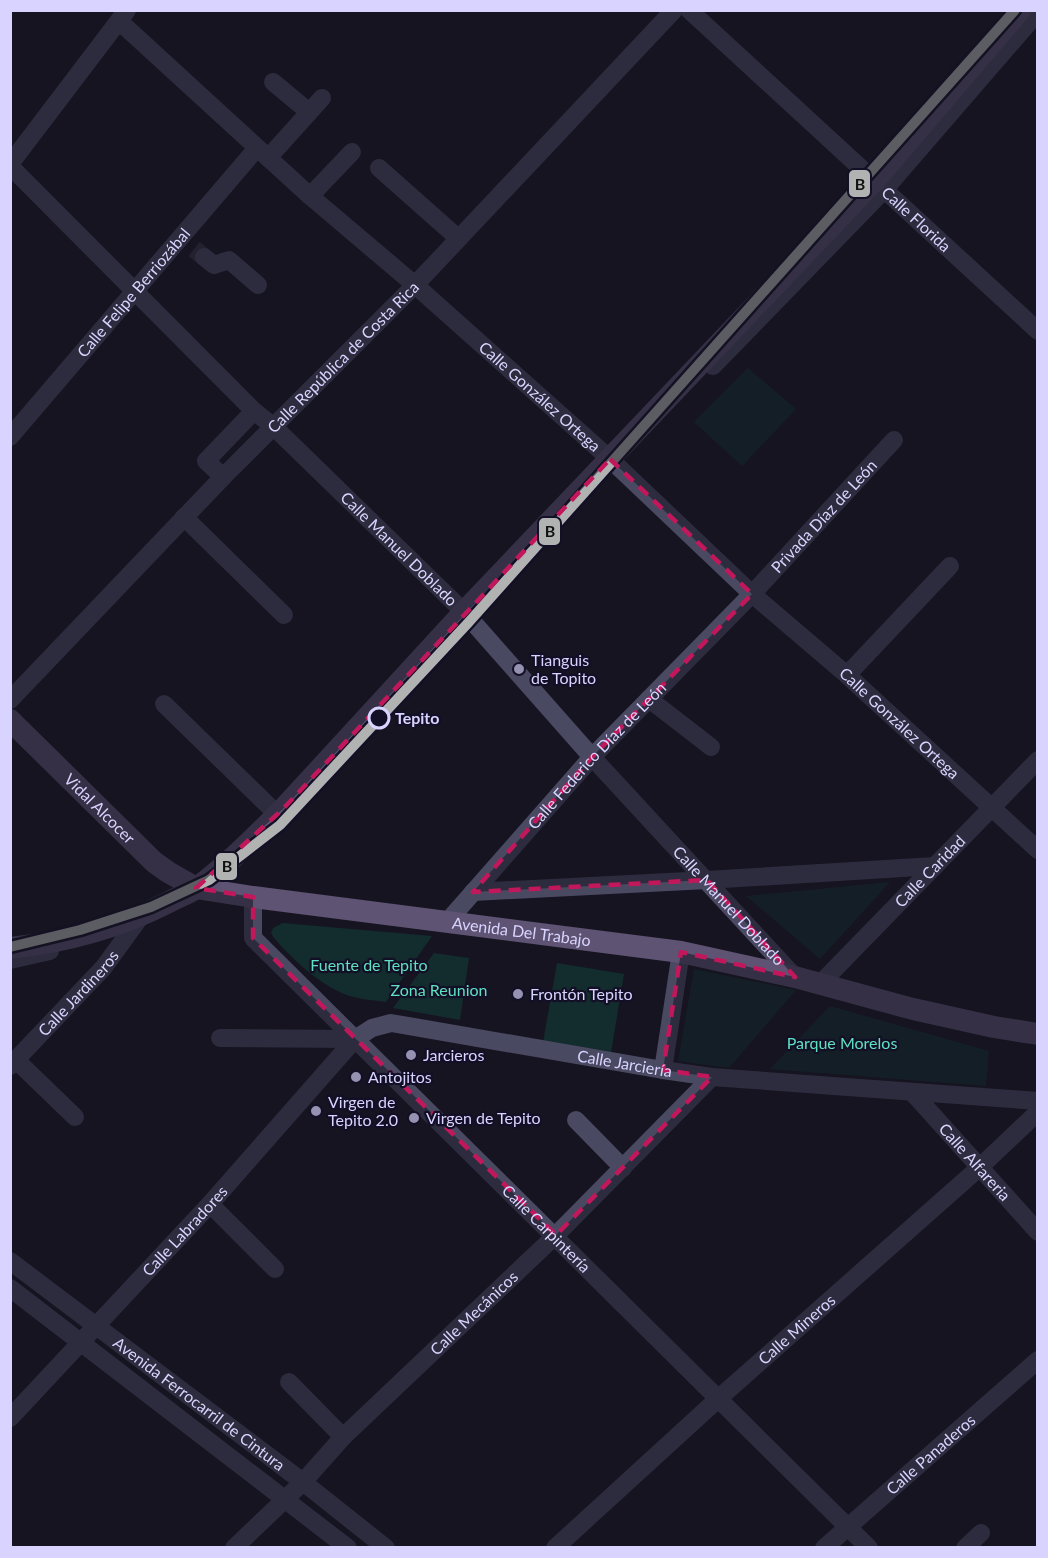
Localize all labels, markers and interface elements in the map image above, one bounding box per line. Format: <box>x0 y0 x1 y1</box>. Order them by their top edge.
line badge: B <box>848 169 871 198</box>
text: B <box>855 174 865 193</box>
street label: Calle Florida <box>878 182 955 255</box>
street label: Calle Felipe Berriozábal <box>73 224 193 361</box>
street label: Calle República de Costa Rica <box>263 277 422 436</box>
street label: Calle González Ortega <box>476 337 605 455</box>
street label: Privada Díaz de León <box>767 455 880 576</box>
street label: Calle Manuel Doblado <box>337 487 462 609</box>
line badge: B <box>538 517 561 546</box>
text: B <box>545 521 555 540</box>
place label: Tianguis de Topito <box>531 650 596 687</box>
marker: Tianguis de Topito <box>512 662 526 676</box>
street label: Calle González Ortega <box>836 663 964 782</box>
street label: Calle Federico Díaz de León <box>523 678 669 833</box>
marker: Tepito <box>368 707 390 729</box>
place label: Tepito <box>395 708 439 727</box>
street label: Vidal Alcocer <box>61 769 140 847</box>
street label: Calle Caridad <box>890 831 969 911</box>
street label: Calle Manuel Doblado <box>670 842 789 969</box>
line badge: B <box>215 852 238 881</box>
text: B <box>222 856 232 875</box>
street label: Avenida Del Trabajo <box>451 913 592 949</box>
street label: Calle Jardineros <box>34 946 122 1040</box>
park label: Fuente de Tepito <box>310 955 428 974</box>
park label: Zona Reunion <box>391 980 487 999</box>
place label: Frontón Tepito <box>530 984 633 1003</box>
marker: Frontón Tepito <box>511 987 525 1001</box>
park label: Parque Morelos <box>787 1033 897 1052</box>
place label: Jarcieros <box>423 1045 484 1064</box>
street label: Calle Jarciería <box>576 1045 673 1080</box>
marker: Jarcieros <box>404 1048 418 1062</box>
place label: Antojitos <box>368 1067 432 1086</box>
marker: Antojitos <box>349 1070 363 1084</box>
place label: Virgen de Tepito 2.0 <box>328 1092 398 1129</box>
marker: Virgen de Tepito 2.0 <box>309 1104 323 1118</box>
place label: Virgen de Tepito <box>426 1108 541 1127</box>
marker: Virgen de Tepito <box>407 1111 421 1125</box>
street label: Calle Alfareria <box>935 1119 1015 1204</box>
street label: Calle Carpintería <box>499 1180 595 1276</box>
street label: Calle Labradores <box>138 1181 231 1280</box>
street label: Calle Mecánicos <box>426 1266 521 1359</box>
street label: Calle Mineros <box>754 1290 839 1368</box>
street label: Avenida Ferrocarril de Cintura <box>110 1333 289 1474</box>
street label: Calle Panaderos <box>882 1410 979 1498</box>

